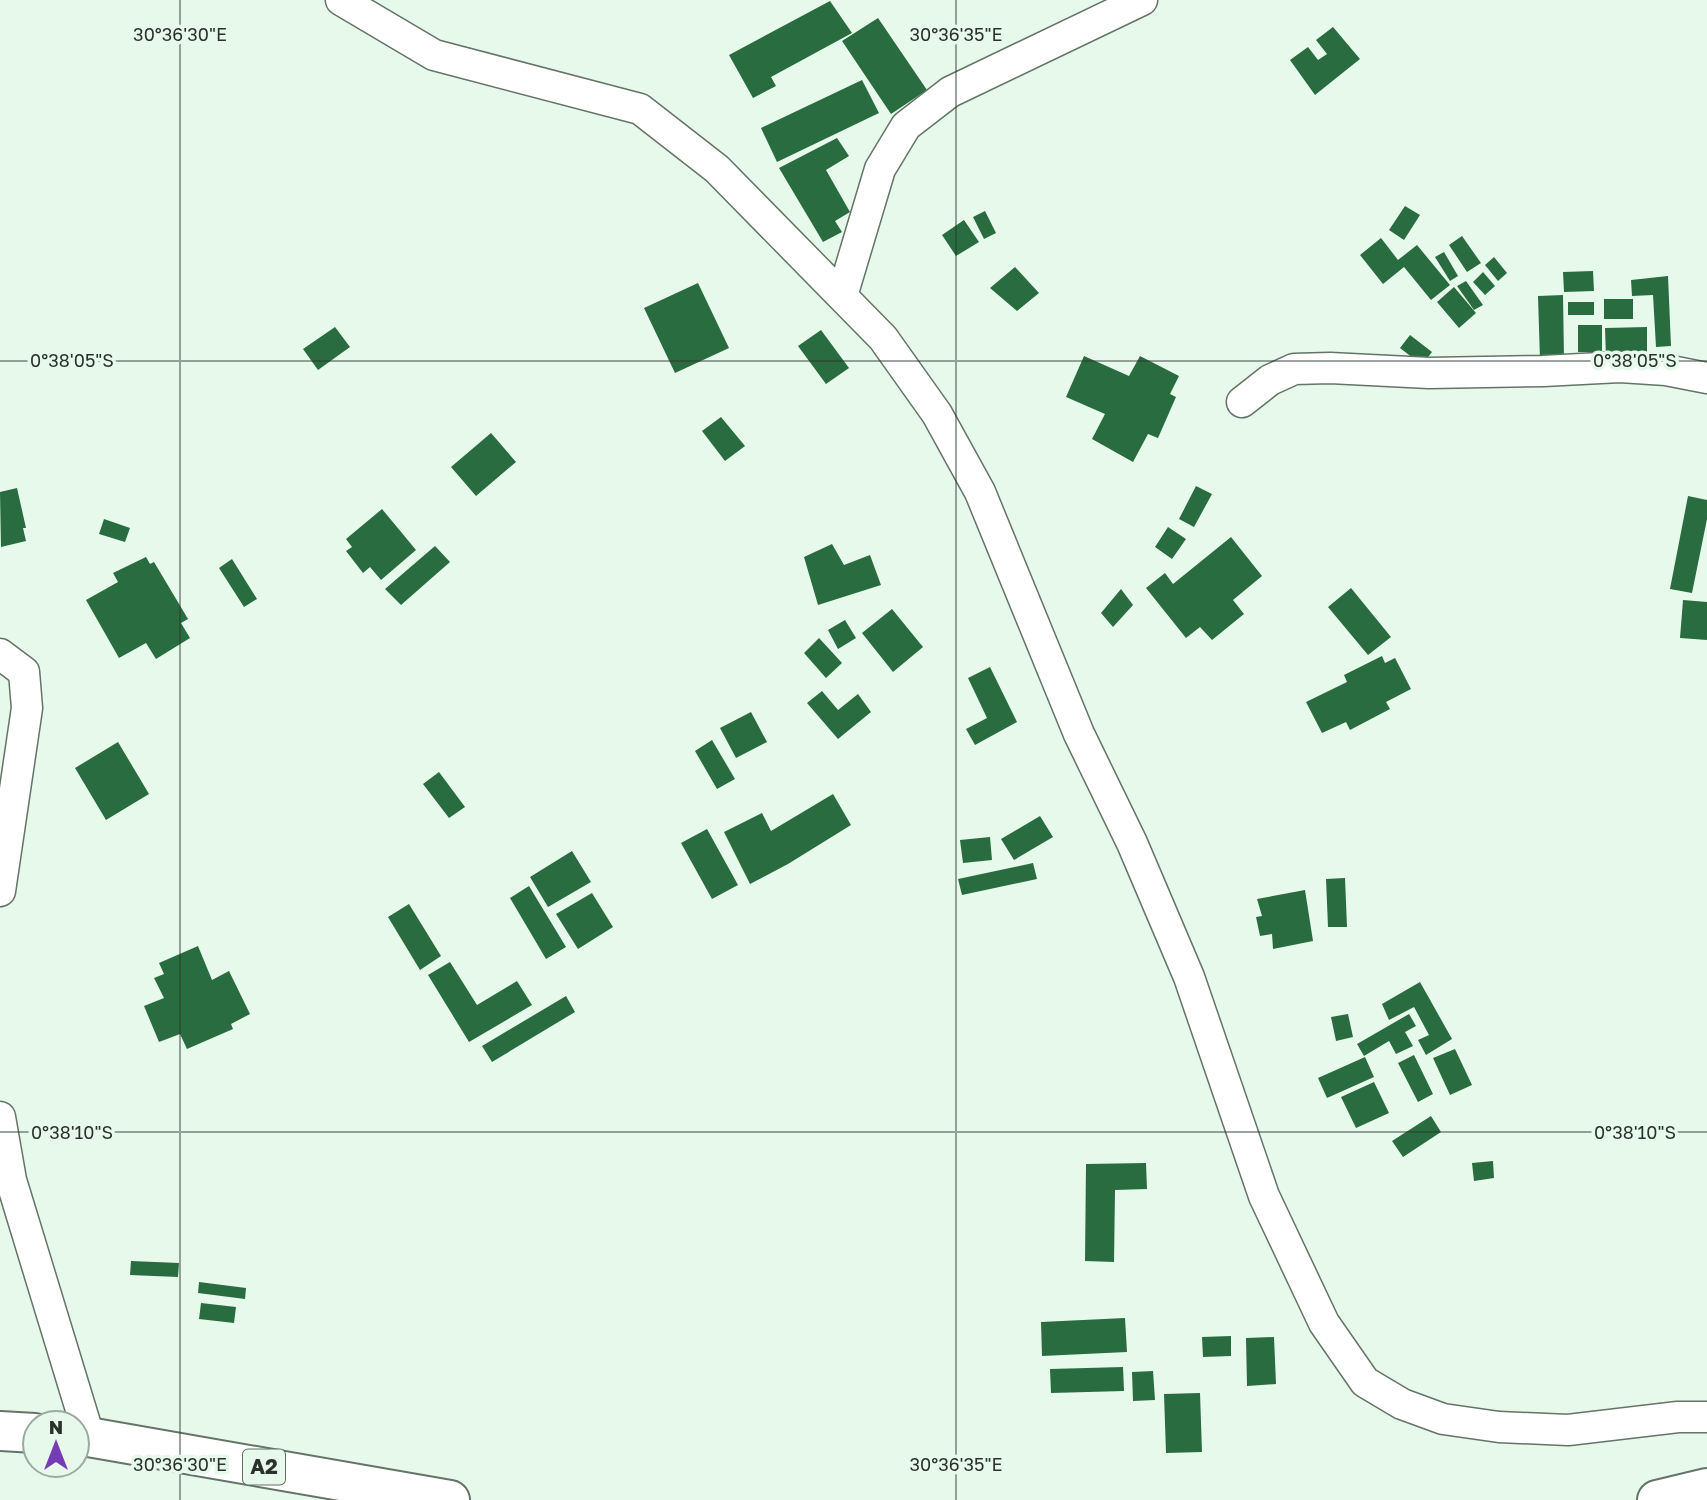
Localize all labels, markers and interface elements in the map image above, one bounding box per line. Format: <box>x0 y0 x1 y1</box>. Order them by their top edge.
text: 30°36'30"E <box>133 23 227 45</box>
text: 30°36'35"E <box>909 23 1003 45</box>
text: 0°38'05"S <box>30 349 114 371</box>
text: 0°38'05"S <box>1593 349 1677 371</box>
text: 0°38'10"S <box>31 1121 113 1143</box>
text: 0°38'10"S <box>1594 1121 1676 1143</box>
north arrow <box>21 1409 91 1479</box>
text: N <box>49 1415 63 1438</box>
road number: A2 <box>243 1450 285 1484</box>
text: 30°36'30"E <box>133 1453 227 1475</box>
text: 30°36'35"E <box>909 1453 1003 1475</box>

